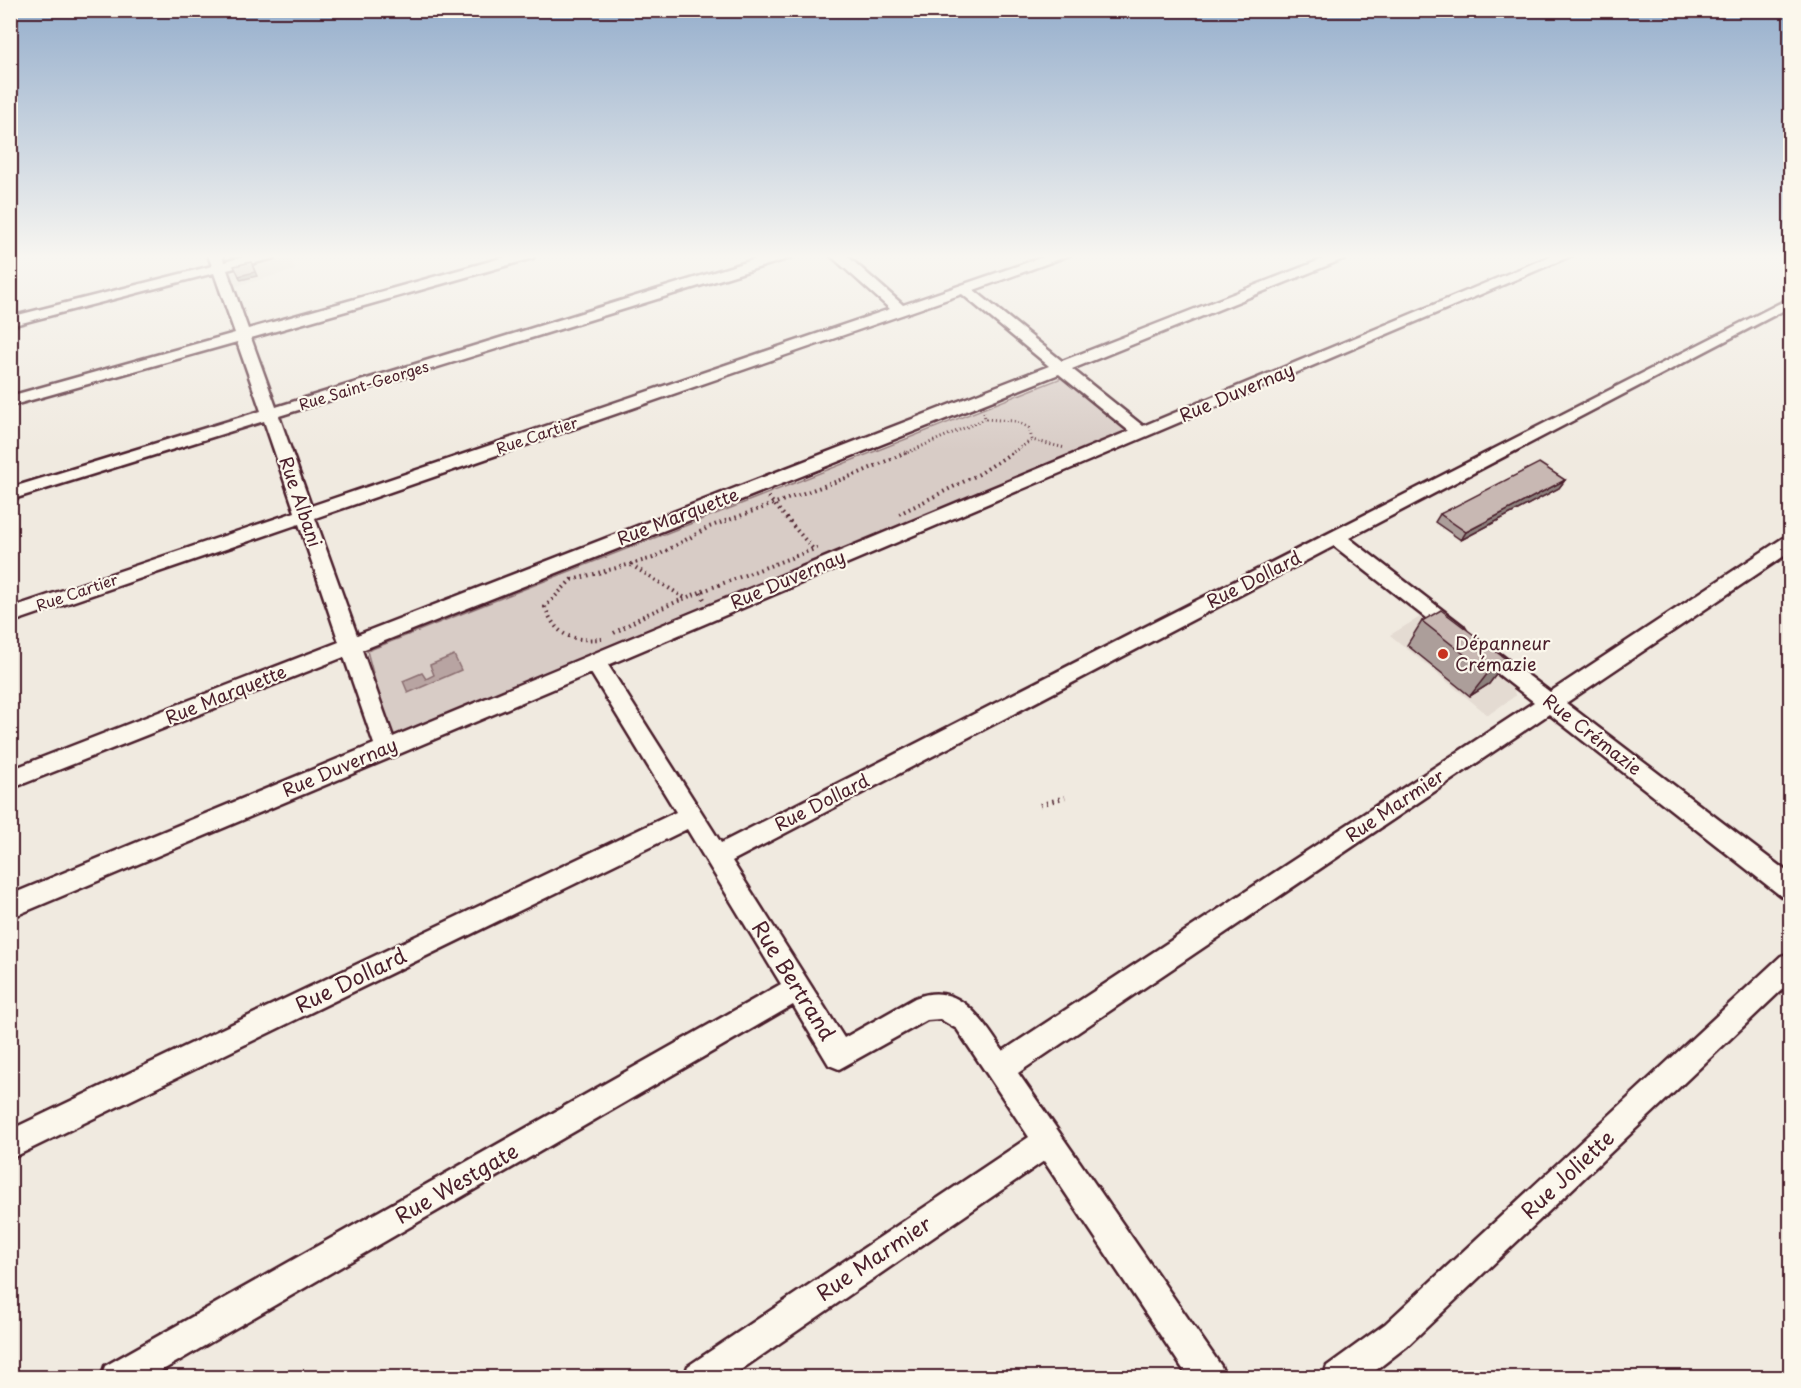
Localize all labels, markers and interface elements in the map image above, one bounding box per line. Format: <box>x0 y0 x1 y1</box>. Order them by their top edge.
street label: Rue Saint-Georges <box>296 354 432 415</box>
street label: Rue Duvernay <box>1175 355 1298 428</box>
street label: Rue Cartier <box>493 410 580 459</box>
street label: Rue Albani <box>273 453 330 550</box>
street label: Rue Marquette <box>613 480 742 551</box>
street label: Rue Duvernay <box>726 542 849 615</box>
street label: Rue Dollard <box>1201 543 1305 614</box>
street label: Rue Cartier <box>33 567 120 616</box>
place label: Dépanneur Crémazie <box>1455 629 1551 677</box>
marker: Dépanneur Crémazie <box>1436 647 1450 661</box>
street label: Rue Marquette <box>161 657 290 730</box>
street label: Rue Crémazie <box>1538 687 1648 781</box>
street label: Rue Duvernay <box>278 730 401 803</box>
street label: Rue Marmier <box>1339 761 1450 848</box>
street label: Rue Dollard <box>769 766 873 837</box>
street label: Rue Bertrand <box>745 914 844 1046</box>
street label: Rue Dollard <box>289 938 411 1020</box>
street label: Rue Joliette <box>1513 1122 1621 1225</box>
street label: Rue Westgate <box>388 1134 524 1231</box>
street label: Rue Marmier <box>809 1207 937 1308</box>

